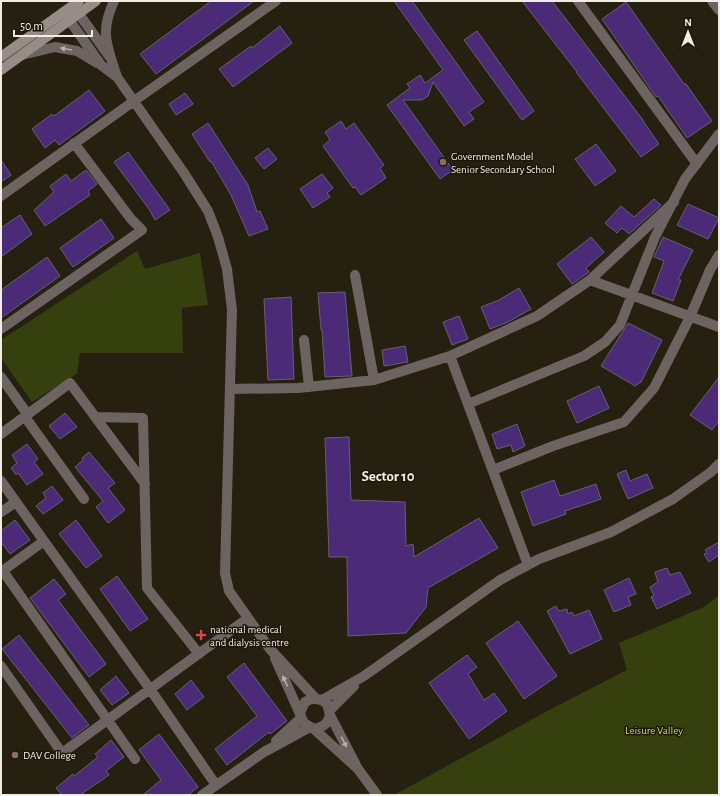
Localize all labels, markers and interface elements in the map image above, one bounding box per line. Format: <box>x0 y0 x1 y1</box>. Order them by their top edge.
scale bar <box>14 12 92 38</box>
north arrow <box>668 12 708 52</box>
text: N <box>684 17 692 28</box>
text: 50 m <box>20 20 43 32</box>
one-way arrow <box>60 46 72 52</box>
place label: Government Model Senior Secondary School <box>451 151 555 175</box>
marker: Government Model Senior Secondary School <box>438 157 448 167</box>
district label: Sector 10 <box>361 469 415 484</box>
place label: national medical and dialysis centre <box>210 624 289 648</box>
marker: national medical and dialysis centre <box>195 629 207 641</box>
one-way arrow <box>282 675 288 686</box>
park label: Leisure Valley <box>625 725 683 736</box>
one-way arrow <box>341 736 348 747</box>
marker: DAV College <box>10 750 20 760</box>
place label: DAV College <box>23 750 76 761</box>

